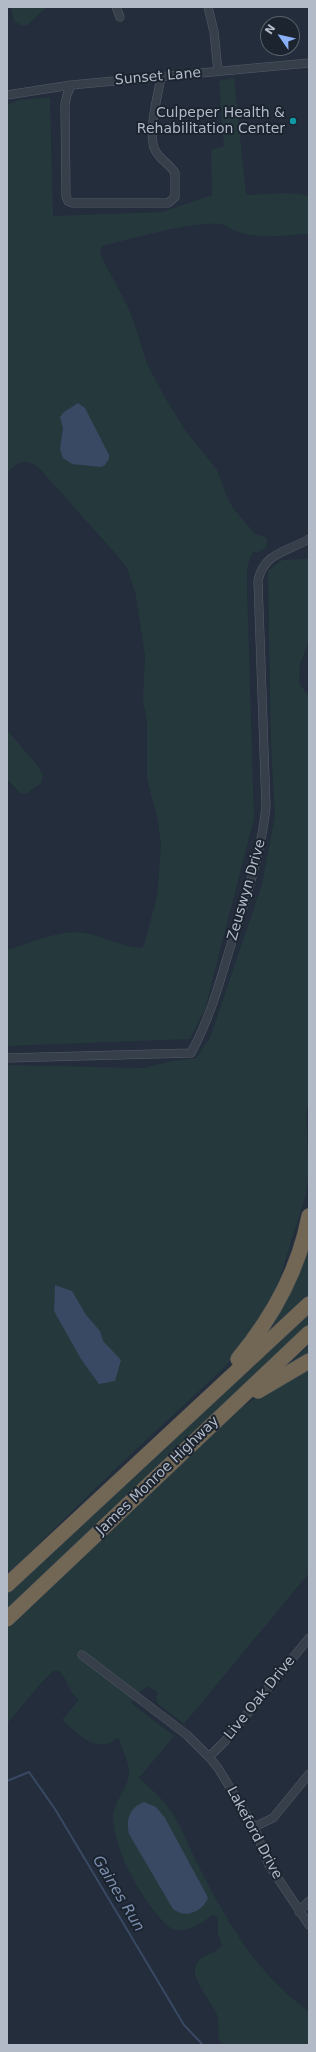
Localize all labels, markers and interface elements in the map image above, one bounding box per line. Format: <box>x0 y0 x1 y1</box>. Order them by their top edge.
north arrow <box>260 16 300 56</box>
text: N <box>262 22 278 37</box>
street label: Sunset Lane <box>114 65 202 89</box>
place label: Culpeper Health & Rehabilitation Center <box>137 105 285 138</box>
marker: Culpeper Health & Rehabilitation Center <box>288 116 298 126</box>
street label: Zeuswyn Drive <box>224 837 270 943</box>
street label: James Monroe Highway <box>93 1413 223 1539</box>
street label: Live Oak Drive <box>221 1653 299 1743</box>
street label: Lakeford Drive <box>223 1784 285 1882</box>
water label: Gaines Run <box>88 1853 148 1935</box>

